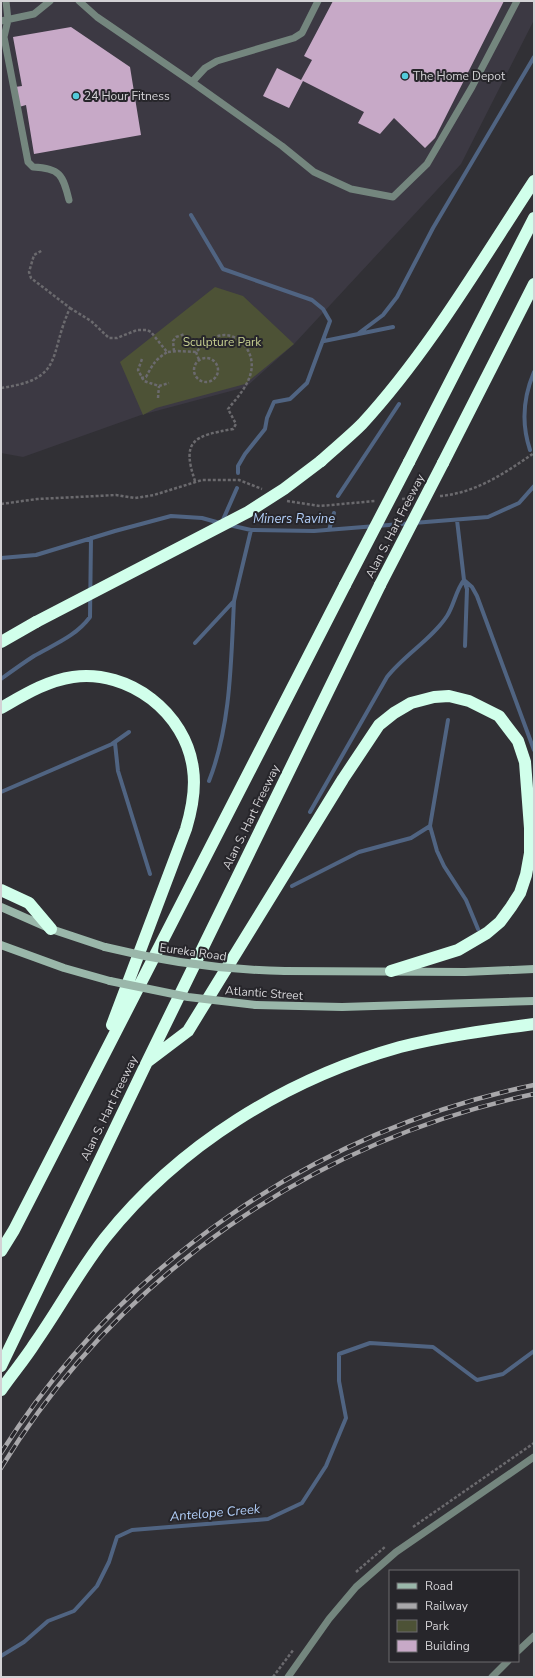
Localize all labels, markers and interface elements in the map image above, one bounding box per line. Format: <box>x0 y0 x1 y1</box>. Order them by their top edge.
place label: The Home Depot <box>413 68 506 84</box>
marker: The Home Depot <box>400 71 410 81</box>
place label: 24 Hour Fitness <box>84 88 170 104</box>
marker: 24 Hour Fitness <box>71 91 81 101</box>
park label: Sculpture Park <box>183 334 262 350</box>
street label: Alan S. Hart Freeway <box>362 470 429 581</box>
water label: Miners Ravine <box>253 510 335 528</box>
street label: Alan S. Hart Freeway <box>219 761 284 872</box>
street label: Eureka Road <box>158 939 228 965</box>
street label: Atlantic Street <box>225 982 304 1004</box>
street label: Alan S. Hart Freeway <box>77 1052 142 1163</box>
water label: Antelope Creek <box>168 1500 261 1526</box>
legend <box>389 1570 519 1662</box>
text: Road <box>425 1578 453 1594</box>
text: Railway <box>425 1598 469 1614</box>
text: Park <box>425 1618 450 1634</box>
text: Building <box>425 1638 470 1654</box>

